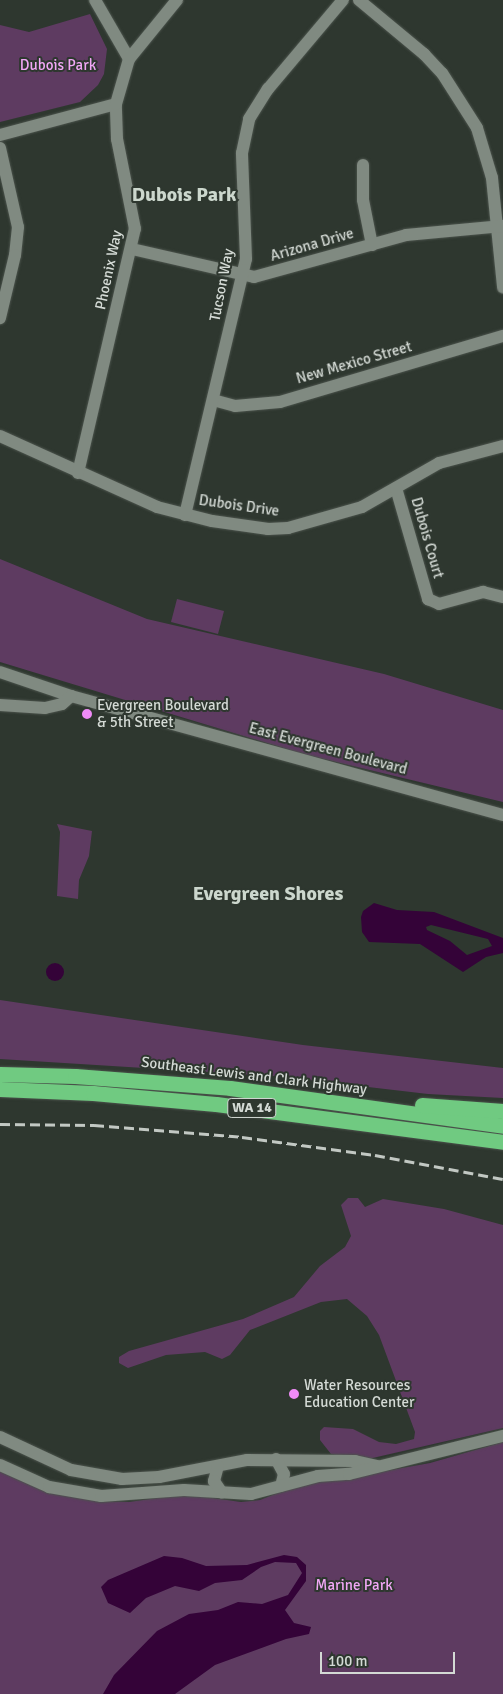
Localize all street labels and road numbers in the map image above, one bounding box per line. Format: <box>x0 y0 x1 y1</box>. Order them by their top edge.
street label: Arizona Drive <box>268 225 356 265</box>
street label: Phoenix Way <box>92 229 126 311</box>
street label: Tucson Way <box>206 247 238 323</box>
street label: New Mexico Street <box>294 338 414 388</box>
street label: Dubois Drive <box>198 491 280 521</box>
street label: Dubois Court <box>407 495 447 581</box>
street label: East Evergreen Boulevard <box>247 719 409 779</box>
street label: Southeast Lewis and Clark Highway <box>140 1053 368 1099</box>
road number: WA 14 <box>227 1096 277 1120</box>

